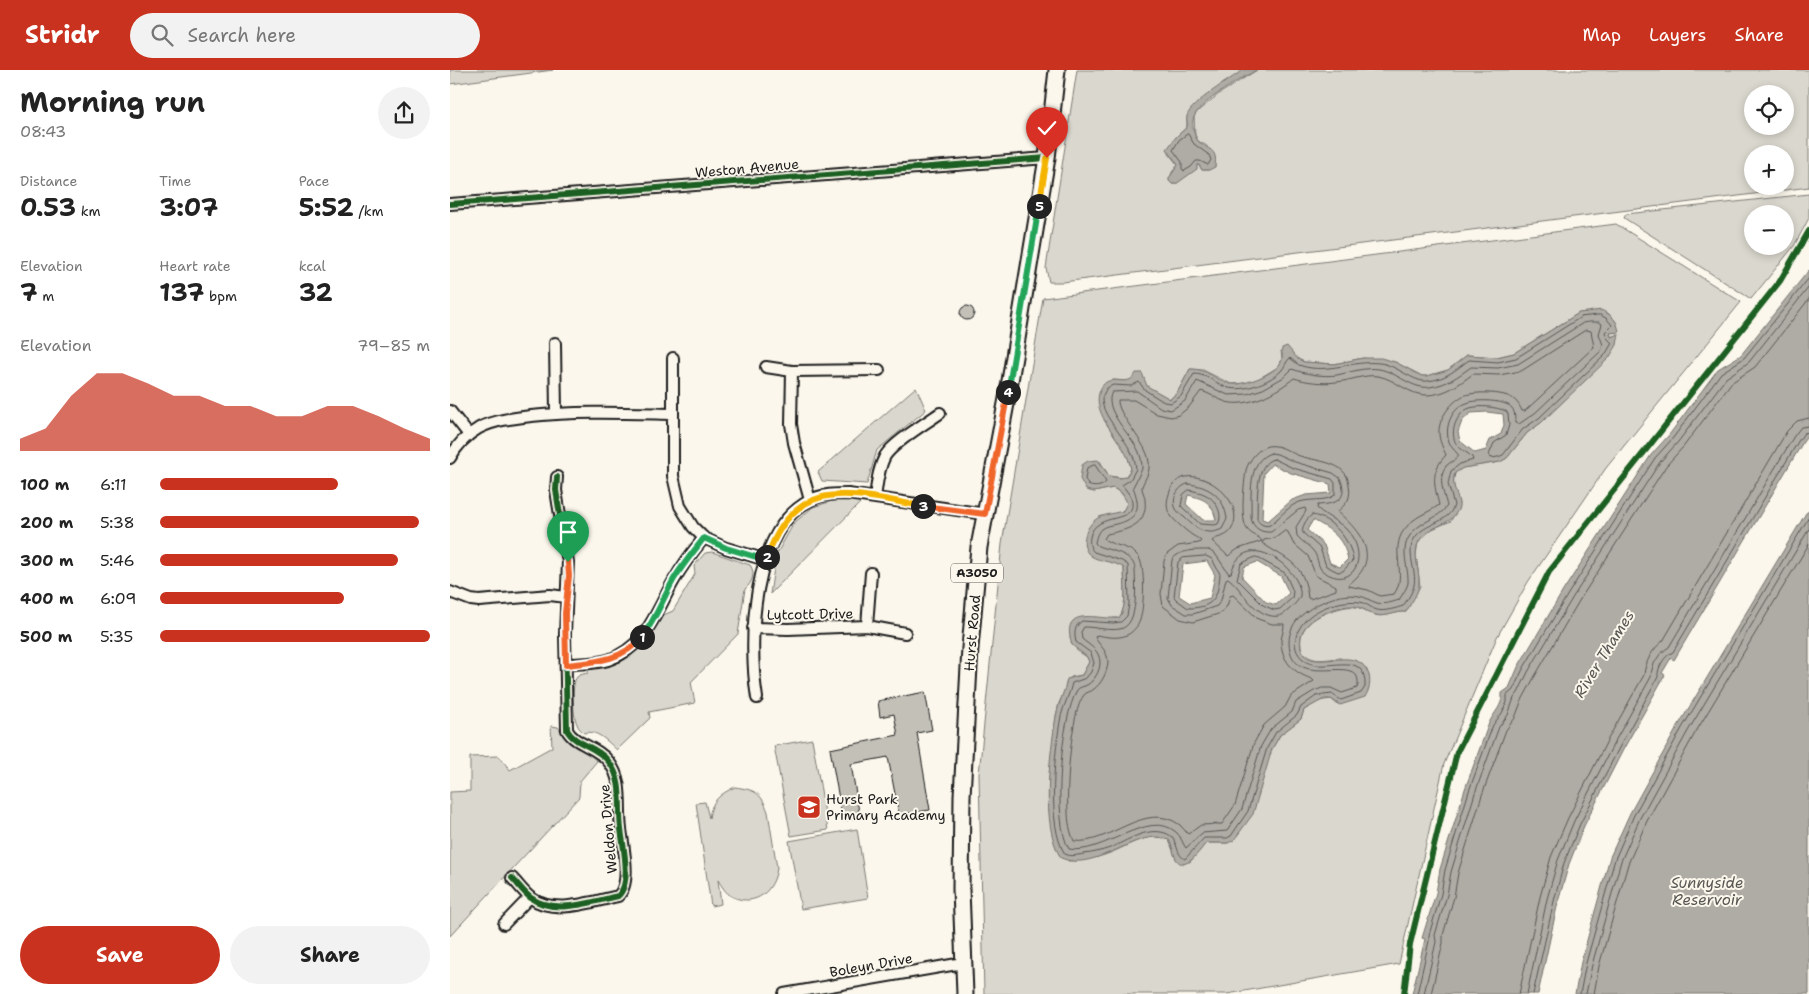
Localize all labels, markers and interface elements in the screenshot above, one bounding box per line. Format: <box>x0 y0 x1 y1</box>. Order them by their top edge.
search box <box>130 13 480 58</box>
text: Stridr <box>25 19 100 51</box>
icon: search <box>148 21 176 49</box>
text: Search here <box>188 23 296 48</box>
text: Map <box>1583 23 1621 47</box>
text: Layers <box>1649 23 1706 47</box>
text: Share <box>1734 23 1784 47</box>
text: Morning run <box>20 83 205 121</box>
map controls <box>1744 85 1794 255</box>
button: locate <box>1744 85 1794 135</box>
button: share <box>378 87 430 139</box>
pin <box>1026 107 1068 158</box>
icon: check <box>1033 114 1061 142</box>
text: 08:43 <box>20 121 66 142</box>
button: + <box>1744 145 1794 195</box>
street label: Weston Avenue <box>694 154 800 182</box>
text: Distance <box>20 172 77 190</box>
text: Time <box>159 172 191 190</box>
text: Pace <box>299 172 329 190</box>
text: 0.53 <box>20 190 76 224</box>
text: 3:07 <box>159 190 218 224</box>
text: 5:52 <box>299 190 354 224</box>
pin: 5 <box>1026 194 1052 218</box>
text: 5 <box>1035 197 1044 215</box>
text: km <box>76 202 101 220</box>
text: /km <box>354 202 384 220</box>
button: − <box>1744 205 1794 255</box>
text: Elevation <box>20 257 83 275</box>
text: Heart rate <box>159 257 231 275</box>
text: kcal <box>299 257 326 275</box>
text: 7 <box>20 275 38 309</box>
text: 137 <box>159 275 204 309</box>
text: 32 <box>299 275 333 309</box>
text: m <box>38 287 54 305</box>
text: bpm <box>204 287 237 305</box>
text: Elevation <box>20 335 92 356</box>
text: 79–85 m <box>357 335 430 356</box>
pin: 4 <box>996 380 1020 404</box>
text: 4 <box>1004 383 1013 401</box>
text: 100 m <box>20 474 69 495</box>
text: 6:11 <box>100 474 127 495</box>
pin: 3 <box>910 494 936 518</box>
text: 3 <box>919 497 928 515</box>
pin <box>547 511 589 562</box>
text: 200 m <box>20 512 73 533</box>
text: 5:38 <box>100 512 135 533</box>
icon: arrive <box>554 518 582 546</box>
pin: 2 <box>754 544 780 570</box>
text: 2 <box>763 548 772 566</box>
text: 300 m <box>20 550 74 571</box>
text: 5:46 <box>100 550 135 571</box>
road number: A3050 <box>951 563 1003 582</box>
text: 400 m <box>20 588 74 609</box>
text: 6:09 <box>100 588 136 609</box>
street label: Hurst Road <box>960 594 984 672</box>
street label: Lytcott Drive <box>766 604 854 624</box>
water label: River Thames <box>1569 607 1639 701</box>
pin: 1 <box>630 624 654 650</box>
text: 500 m <box>20 626 72 647</box>
text: 5:35 <box>100 626 133 647</box>
text: 1 <box>639 628 646 646</box>
street label: Weldon Drive <box>595 784 621 874</box>
place label: Hurst Park Primary Academy <box>826 790 946 824</box>
school or university icon: Hurst Park Primary Academy <box>796 794 822 820</box>
water label: Sunnyside Reservoir <box>1671 873 1743 910</box>
button: Save <box>20 926 220 984</box>
button: Share <box>230 926 430 984</box>
street label: Boleyn Drive <box>828 949 914 981</box>

